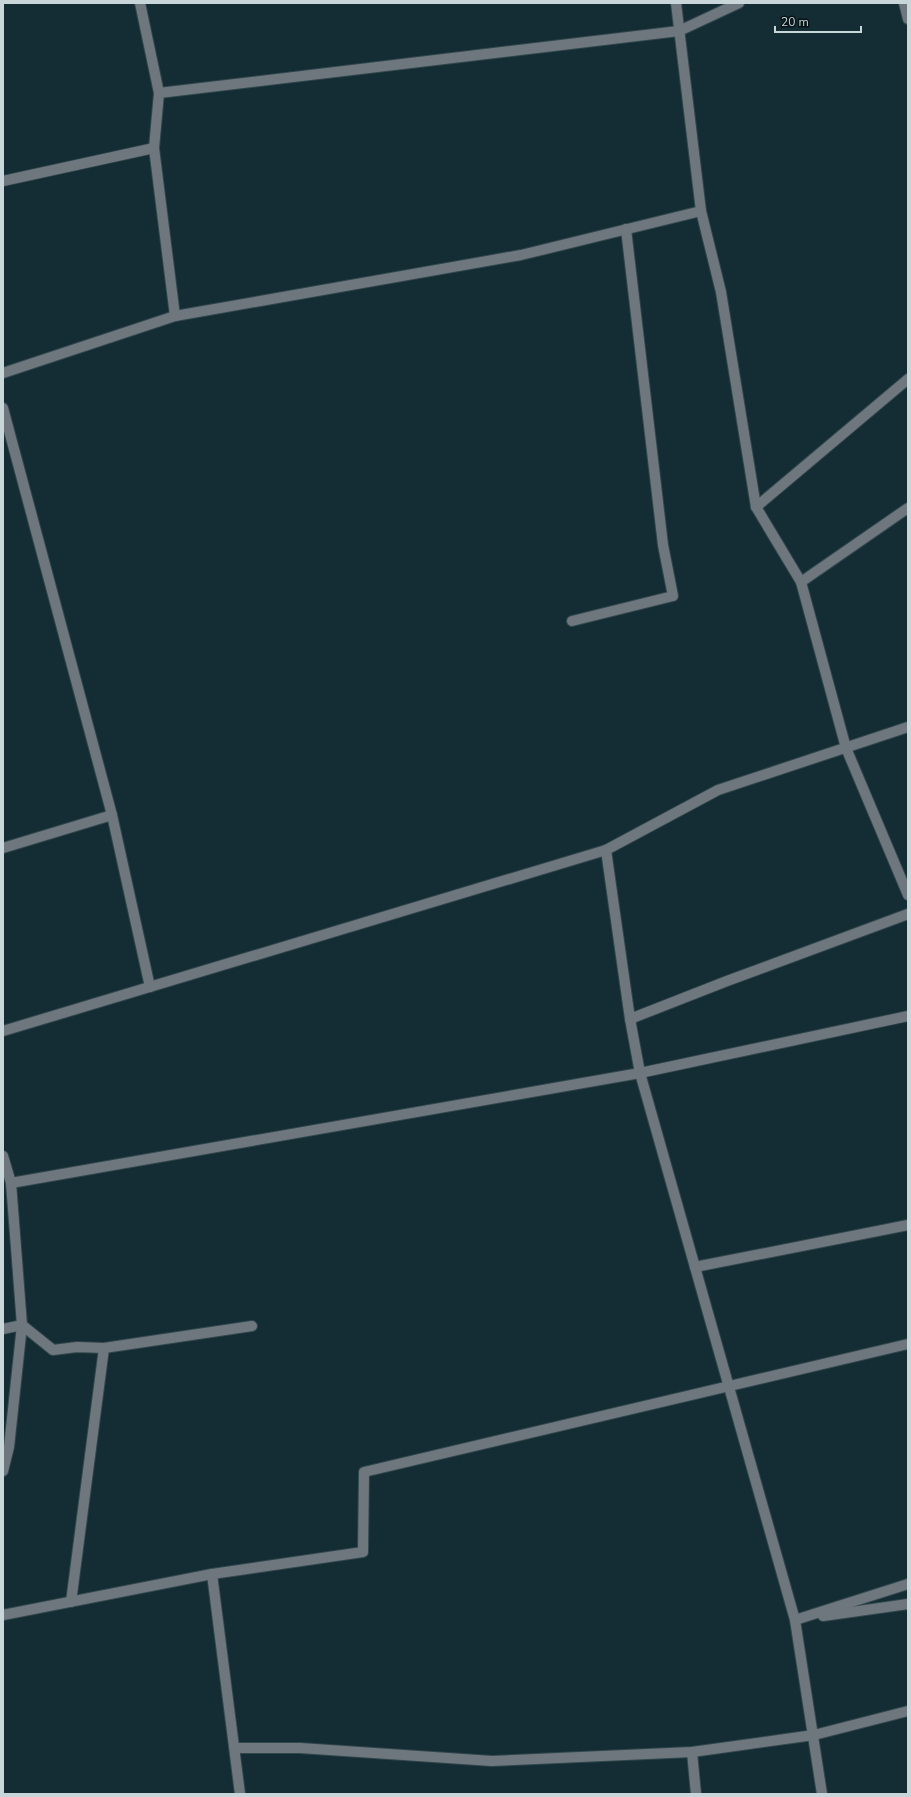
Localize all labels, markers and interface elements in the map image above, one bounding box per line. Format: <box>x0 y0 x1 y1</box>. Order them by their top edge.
scale bar <box>775 8 861 34</box>
text: 20 m <box>781 14 809 30</box>

